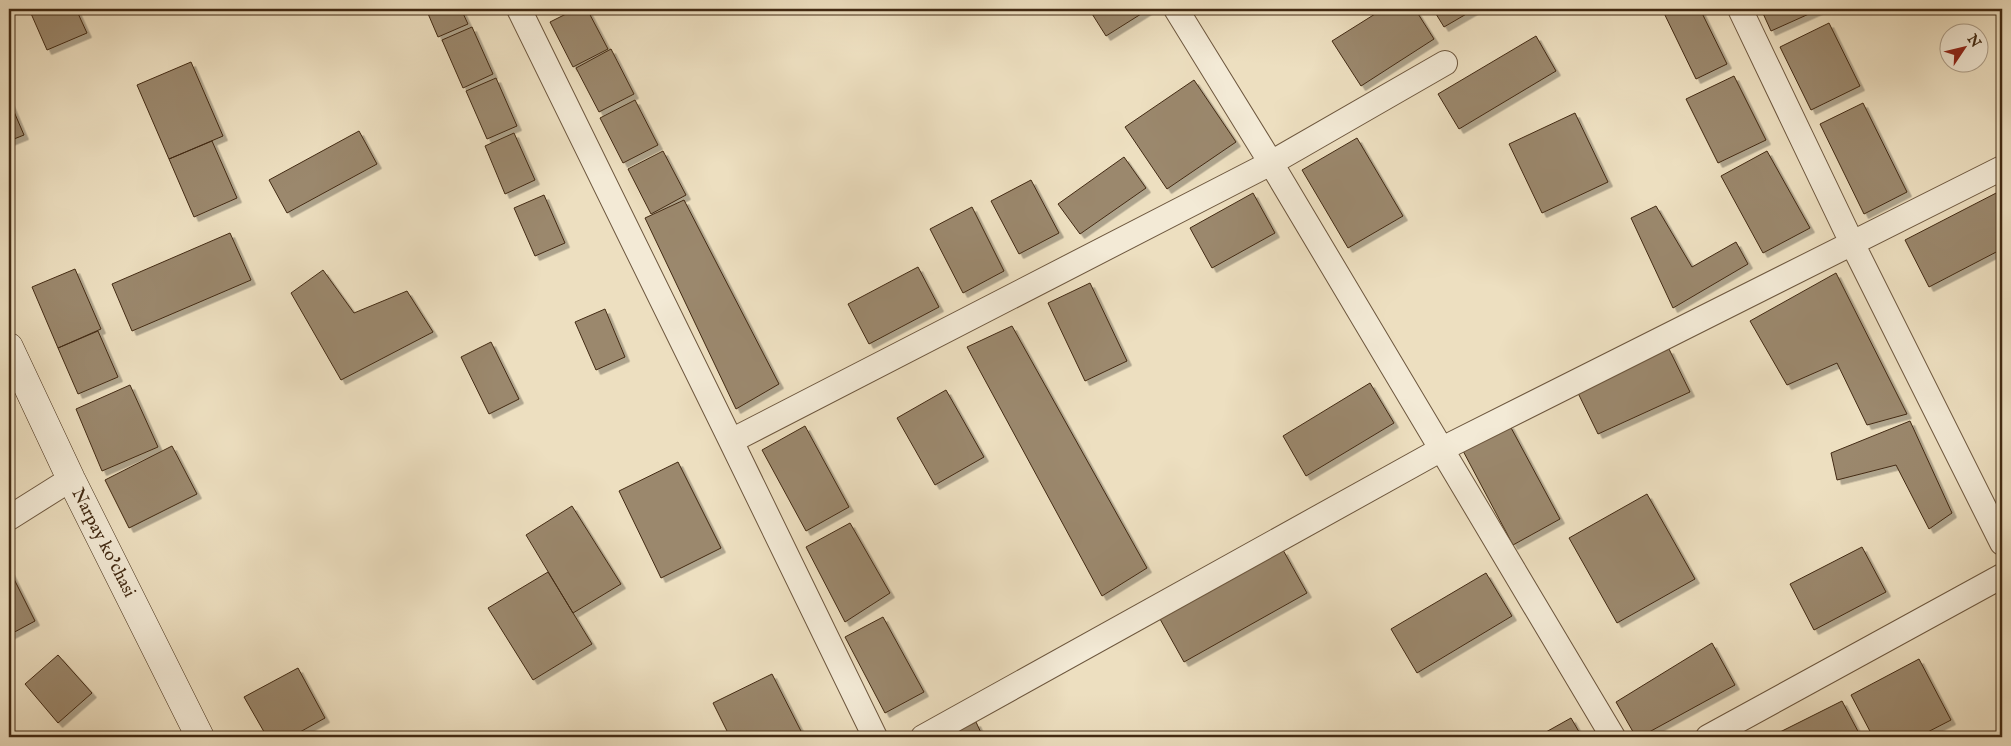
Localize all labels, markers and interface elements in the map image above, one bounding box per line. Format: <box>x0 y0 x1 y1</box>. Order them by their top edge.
north arrow <box>1938 22 1988 72</box>
text: N <box>1962 30 1985 51</box>
street label: Narpay ko'chasi <box>66 484 141 602</box>

